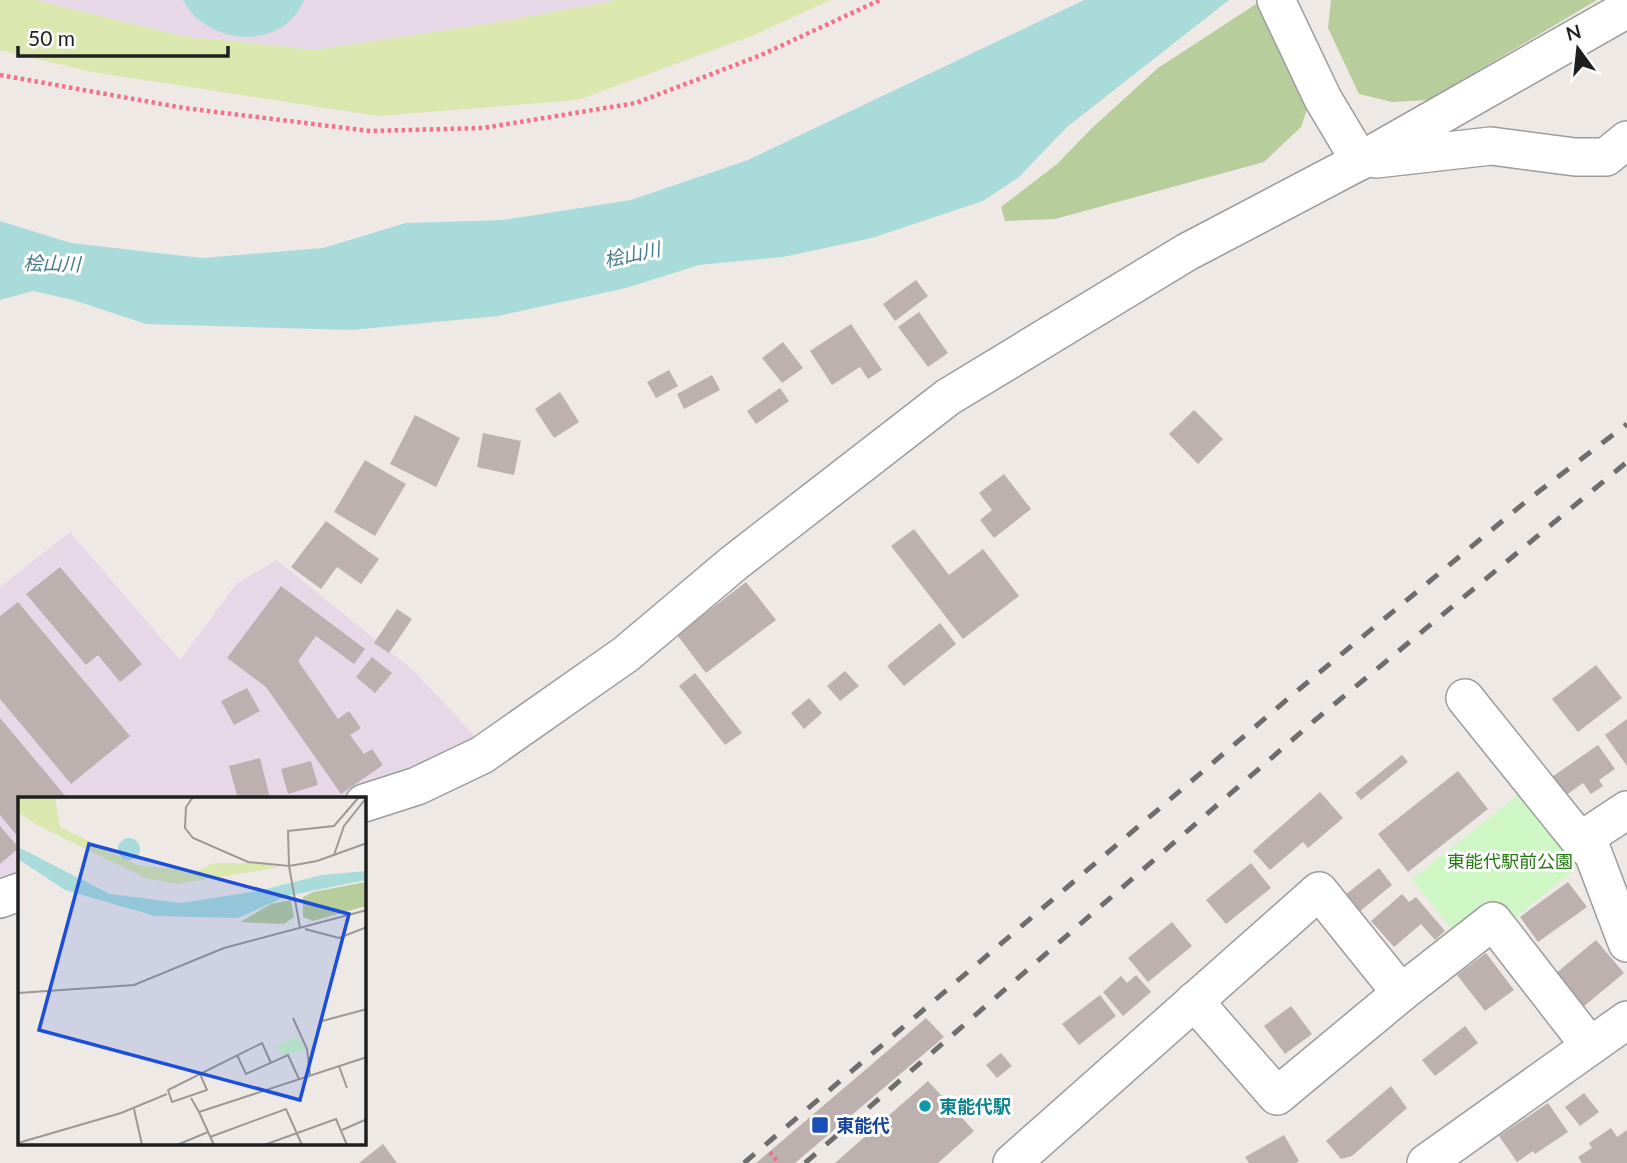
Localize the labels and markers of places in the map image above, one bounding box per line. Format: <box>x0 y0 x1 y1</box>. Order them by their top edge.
place label: 東能代駅 <box>939 1095 1011 1117</box>
marker: 東能代駅 <box>917 1098 933 1114</box>
place label: 東能代 <box>836 1114 890 1136</box>
marker: 東能代 <box>810 1115 830 1135</box>

